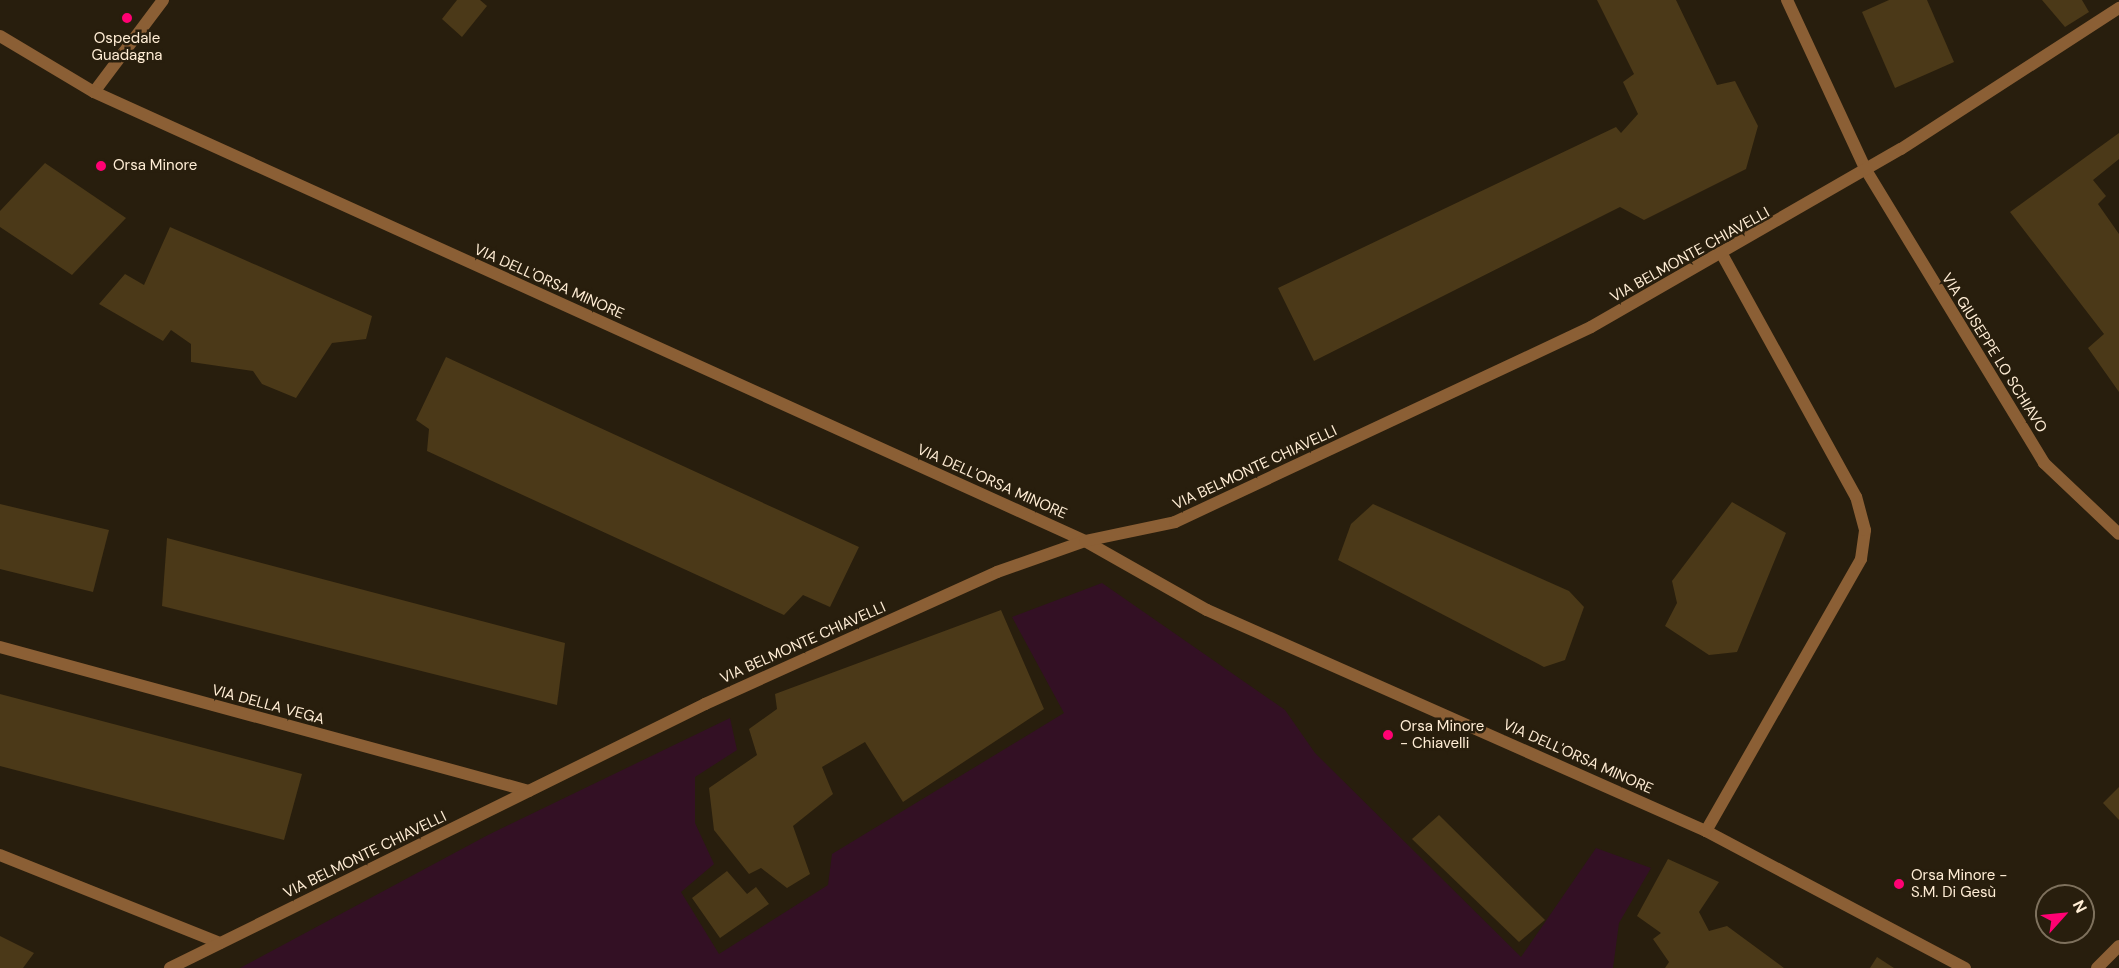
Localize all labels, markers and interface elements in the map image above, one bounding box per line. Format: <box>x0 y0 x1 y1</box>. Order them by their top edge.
marker: Ospedale Guadagna <box>118 9 136 27</box>
place label: Ospedale Guadagna <box>92 29 162 64</box>
place label: Orsa Minore <box>113 157 197 175</box>
marker: Orsa Minore <box>94 159 108 173</box>
street label: VIA BELMONTE CHIAVELLI <box>1607 204 1773 306</box>
street label: VIA DELL'ORSA MINORE <box>471 241 627 323</box>
street label: VIA GIUSEPPE LO SCHIAVO <box>1937 270 2051 436</box>
street label: VIA BELMONTE CHIAVELLI <box>1170 422 1340 514</box>
street label: VIA DELL'ORSA MINORE <box>914 441 1070 523</box>
street label: VIA BELMONTE CHIAVELLI <box>717 598 889 688</box>
street label: VIA DELLA VEGA <box>210 681 326 729</box>
street label: VIA DELL'ORSA MINORE <box>1500 716 1656 798</box>
place label: Orsa Minore - Chiavelli <box>1400 717 1484 752</box>
marker: Orsa Minore - Chiavelli <box>1381 728 1395 742</box>
street label: VIA BELMONTE CHIAVELLI <box>281 808 449 902</box>
place label: Orsa Minore - S.M. Di Gesù <box>1911 866 2007 901</box>
marker: Orsa Minore - S.M. Di Gesù <box>1892 877 1906 891</box>
north arrow <box>2035 884 2095 944</box>
text: N <box>2068 897 2092 916</box>

